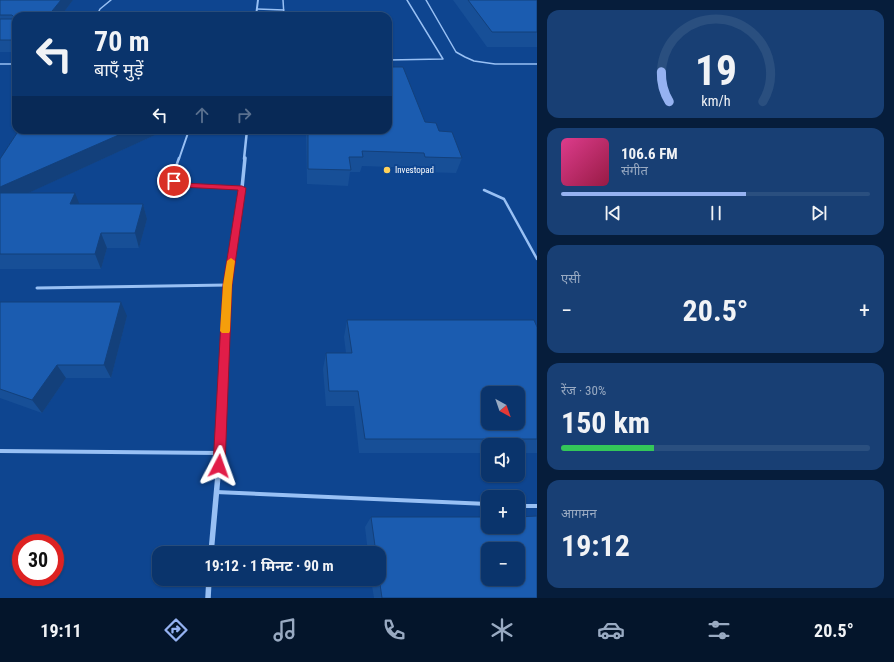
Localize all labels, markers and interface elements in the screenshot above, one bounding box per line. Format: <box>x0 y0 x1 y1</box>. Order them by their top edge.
text: 70 m <box>94 25 150 58</box>
icon: left <box>28 28 80 80</box>
text: 19 <box>694 46 737 95</box>
text: बाएँ मुड़ें <box>94 59 143 80</box>
text: km/h <box>701 92 730 108</box>
icon: left <box>149 104 171 126</box>
icon: ahead <box>191 104 213 126</box>
icon: right <box>233 104 255 126</box>
text: 106.6 FM <box>621 145 678 163</box>
text: संगीत <box>621 163 648 178</box>
pin <box>157 164 191 198</box>
marker: Investopad <box>382 165 392 175</box>
place label: Investopad <box>395 165 434 175</box>
icon: arrive <box>163 170 185 192</box>
icon: previous <box>602 202 624 224</box>
icon: pause <box>705 202 727 224</box>
icon: next <box>808 202 830 224</box>
text: एसी <box>561 271 580 286</box>
text: 20.5° <box>683 293 748 328</box>
text: − <box>561 298 572 323</box>
text: + <box>859 298 870 323</box>
text: रेंज · 30% <box>561 383 606 398</box>
north arrow <box>481 386 525 430</box>
map controls <box>481 386 525 586</box>
text: 150 km <box>561 405 650 440</box>
button: sound <box>481 438 525 482</box>
position arrow <box>198 445 240 487</box>
button: + <box>481 490 525 534</box>
text: आगमन <box>561 506 597 521</box>
text: 19:12 <box>561 528 630 563</box>
speed limit sign: 30 <box>12 534 64 586</box>
button: − <box>481 542 525 586</box>
text: 19:12 · 1 मिनट · 90 m <box>204 557 334 575</box>
icon: directions <box>162 616 190 644</box>
icon: music <box>271 616 299 644</box>
icon: phone <box>380 616 408 644</box>
icon: climate <box>488 616 516 644</box>
icon: car <box>597 616 625 644</box>
icon: filters <box>705 616 733 644</box>
text: 19:11 <box>40 620 82 641</box>
text: 20.5° <box>814 620 854 641</box>

